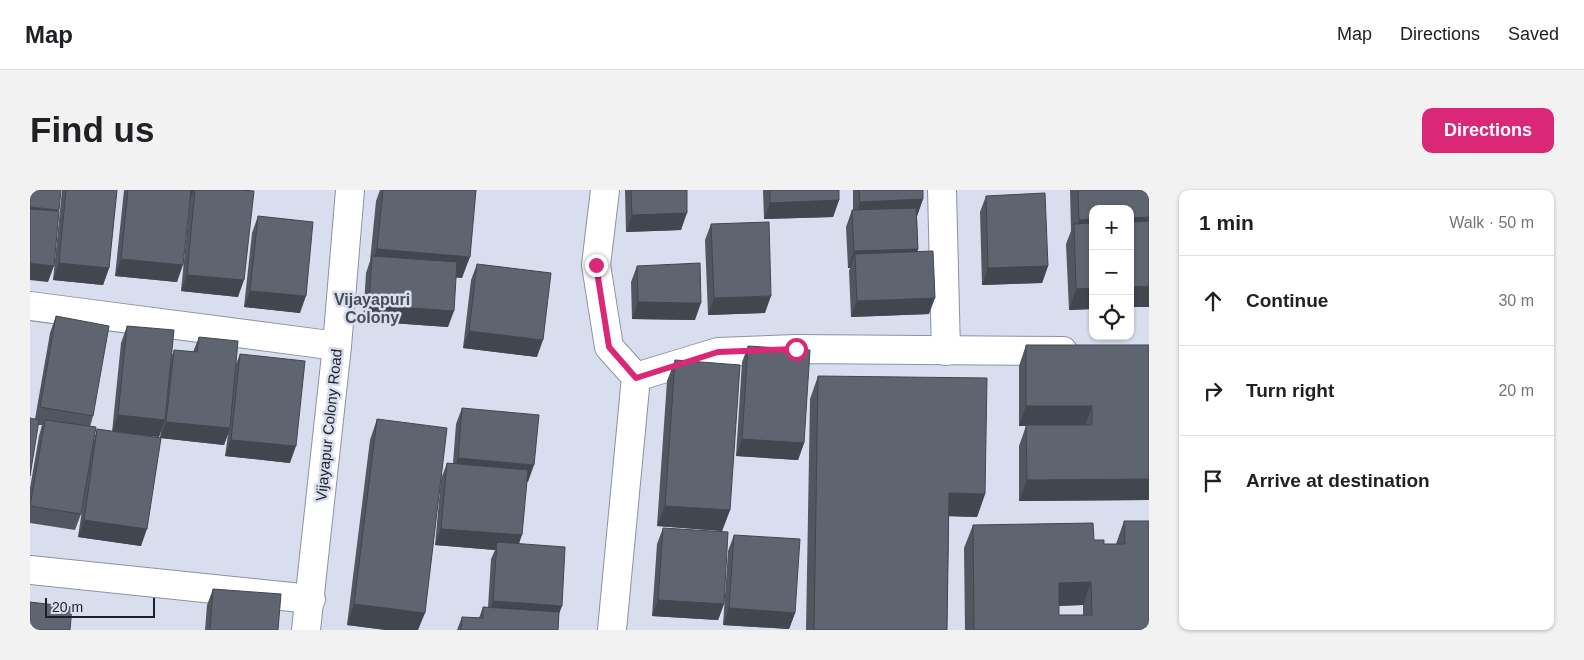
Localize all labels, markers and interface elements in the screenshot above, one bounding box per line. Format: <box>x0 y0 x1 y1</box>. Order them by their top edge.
text: Map <box>25 21 73 48</box>
text: Map <box>1337 24 1372 44</box>
text: Directions <box>1400 24 1480 44</box>
text: Saved <box>1508 24 1559 44</box>
button: Directions <box>1422 108 1554 153</box>
text: Find us <box>30 110 154 149</box>
map controls <box>1089 205 1134 340</box>
button: + <box>1089 205 1134 250</box>
text: 1 min <box>1199 211 1254 234</box>
text: Walk · 50 m <box>1449 214 1534 231</box>
button: − <box>1089 250 1134 295</box>
route end <box>585 254 608 277</box>
icon: ahead <box>1199 287 1227 315</box>
text: Continue <box>1246 290 1328 311</box>
district label: Vijayapuri Colony <box>334 291 410 326</box>
text: 30 m <box>1498 292 1534 309</box>
button: locate <box>1089 295 1134 340</box>
route start <box>785 338 808 361</box>
street label: Vijayapur Colony Road <box>312 348 345 502</box>
icon: right <box>1199 377 1227 405</box>
text: Turn right <box>1246 380 1334 401</box>
text: 20 m <box>1498 382 1534 399</box>
icon: arrive <box>1199 467 1227 495</box>
text: Arrive at destination <box>1246 470 1430 491</box>
scale bar <box>45 595 155 618</box>
text: 20 m <box>52 599 83 615</box>

